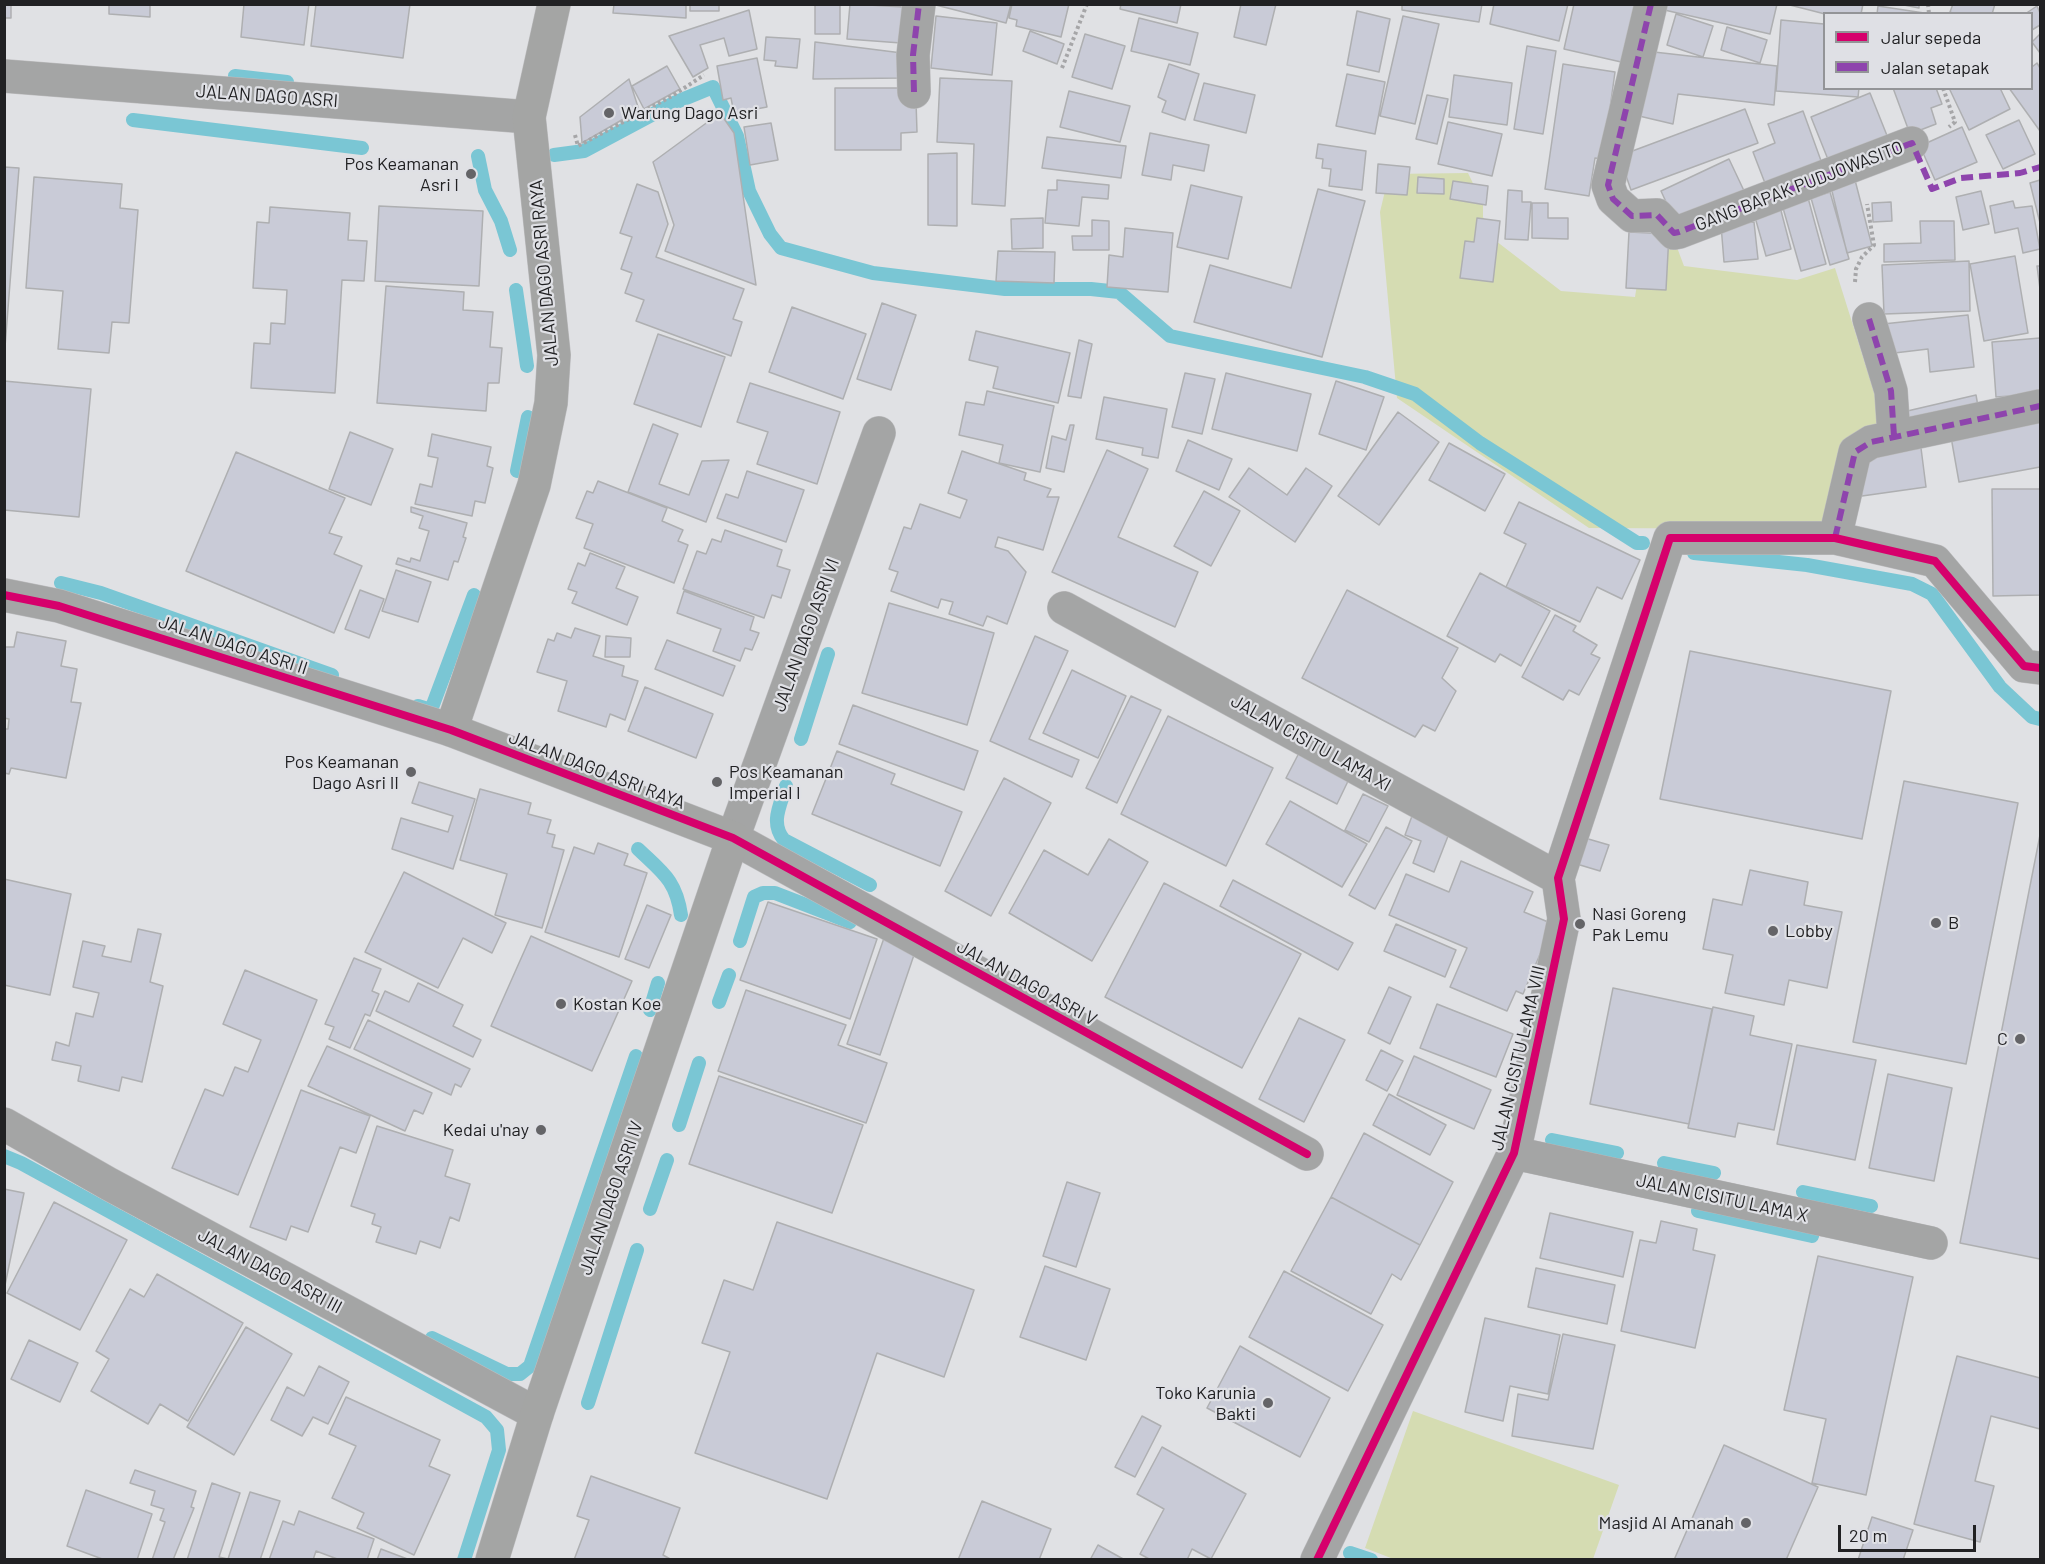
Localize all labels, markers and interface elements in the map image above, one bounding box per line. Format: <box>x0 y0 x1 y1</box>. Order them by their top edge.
legend <box>1823 12 2033 90</box>
text: Jalur sepeda <box>1881 26 1981 48</box>
text: Jalan setapak <box>1881 56 1989 78</box>
street label: JALAN DAGO ASRI <box>195 80 339 112</box>
place label: Warung Dago Asri <box>621 102 758 124</box>
marker: Warung Dago Asri <box>602 106 616 120</box>
street label: GANG BAPAK PUDJOWASITO <box>1692 136 1906 236</box>
place label: Pos Keamanan Asri I <box>344 153 459 195</box>
marker: Pos Keamanan Asri I <box>464 167 478 181</box>
street label: JALAN DAGO ASRI RAYA <box>525 179 563 367</box>
street label: JALAN DAGO ASRI VI <box>768 555 844 715</box>
street label: JALAN DAGO ASRI II <box>156 611 310 679</box>
street label: JALAN CISITU LAMA XI <box>1227 690 1395 796</box>
street label: JALAN DAGO ASRI RAYA <box>506 726 688 814</box>
place label: Pos Keamanan Dago Asri II <box>284 751 399 794</box>
place label: Pos Keamanan Imperial I <box>729 761 844 804</box>
marker: Pos Keamanan Dago Asri II <box>404 765 418 779</box>
marker: Pos Keamanan Imperial I <box>710 775 724 789</box>
place label: Nasi Goreng Pak Lemu <box>1592 903 1686 946</box>
place label: B <box>1948 912 1959 934</box>
marker: B <box>1929 916 1943 930</box>
marker: Nasi Goreng Pak Lemu <box>1573 917 1587 931</box>
place label: Lobby <box>1785 920 1833 942</box>
marker: Lobby <box>1766 924 1780 938</box>
street label: JALAN DAGO ASRI V <box>953 936 1101 1030</box>
street label: JALAN CISITU LAMA VIII <box>1486 963 1550 1153</box>
place label: Kostan Koe <box>573 993 661 1015</box>
marker: Kostan Koe <box>554 997 568 1011</box>
place label: C <box>1997 1028 2008 1050</box>
marker: C <box>2013 1032 2027 1046</box>
street label: JALAN DAGO ASRI IV <box>575 1118 647 1278</box>
place label: Kedai u'nay <box>443 1119 529 1141</box>
marker: Kedai u'nay <box>534 1123 548 1137</box>
street label: JALAN CISITU LAMA X <box>1634 1169 1810 1227</box>
street label: JALAN DAGO ASRI III <box>194 1224 346 1318</box>
place label: Toko Karunia Bakti <box>1155 1382 1256 1424</box>
marker: Toko Karunia Bakti <box>1261 1396 1275 1410</box>
place label: Masjid Al Amanah <box>1599 1512 1734 1534</box>
scale bar <box>1841 1513 1979 1551</box>
marker: Masjid Al Amanah <box>1739 1516 1753 1530</box>
text: 20 m <box>1849 1524 1887 1546</box>

